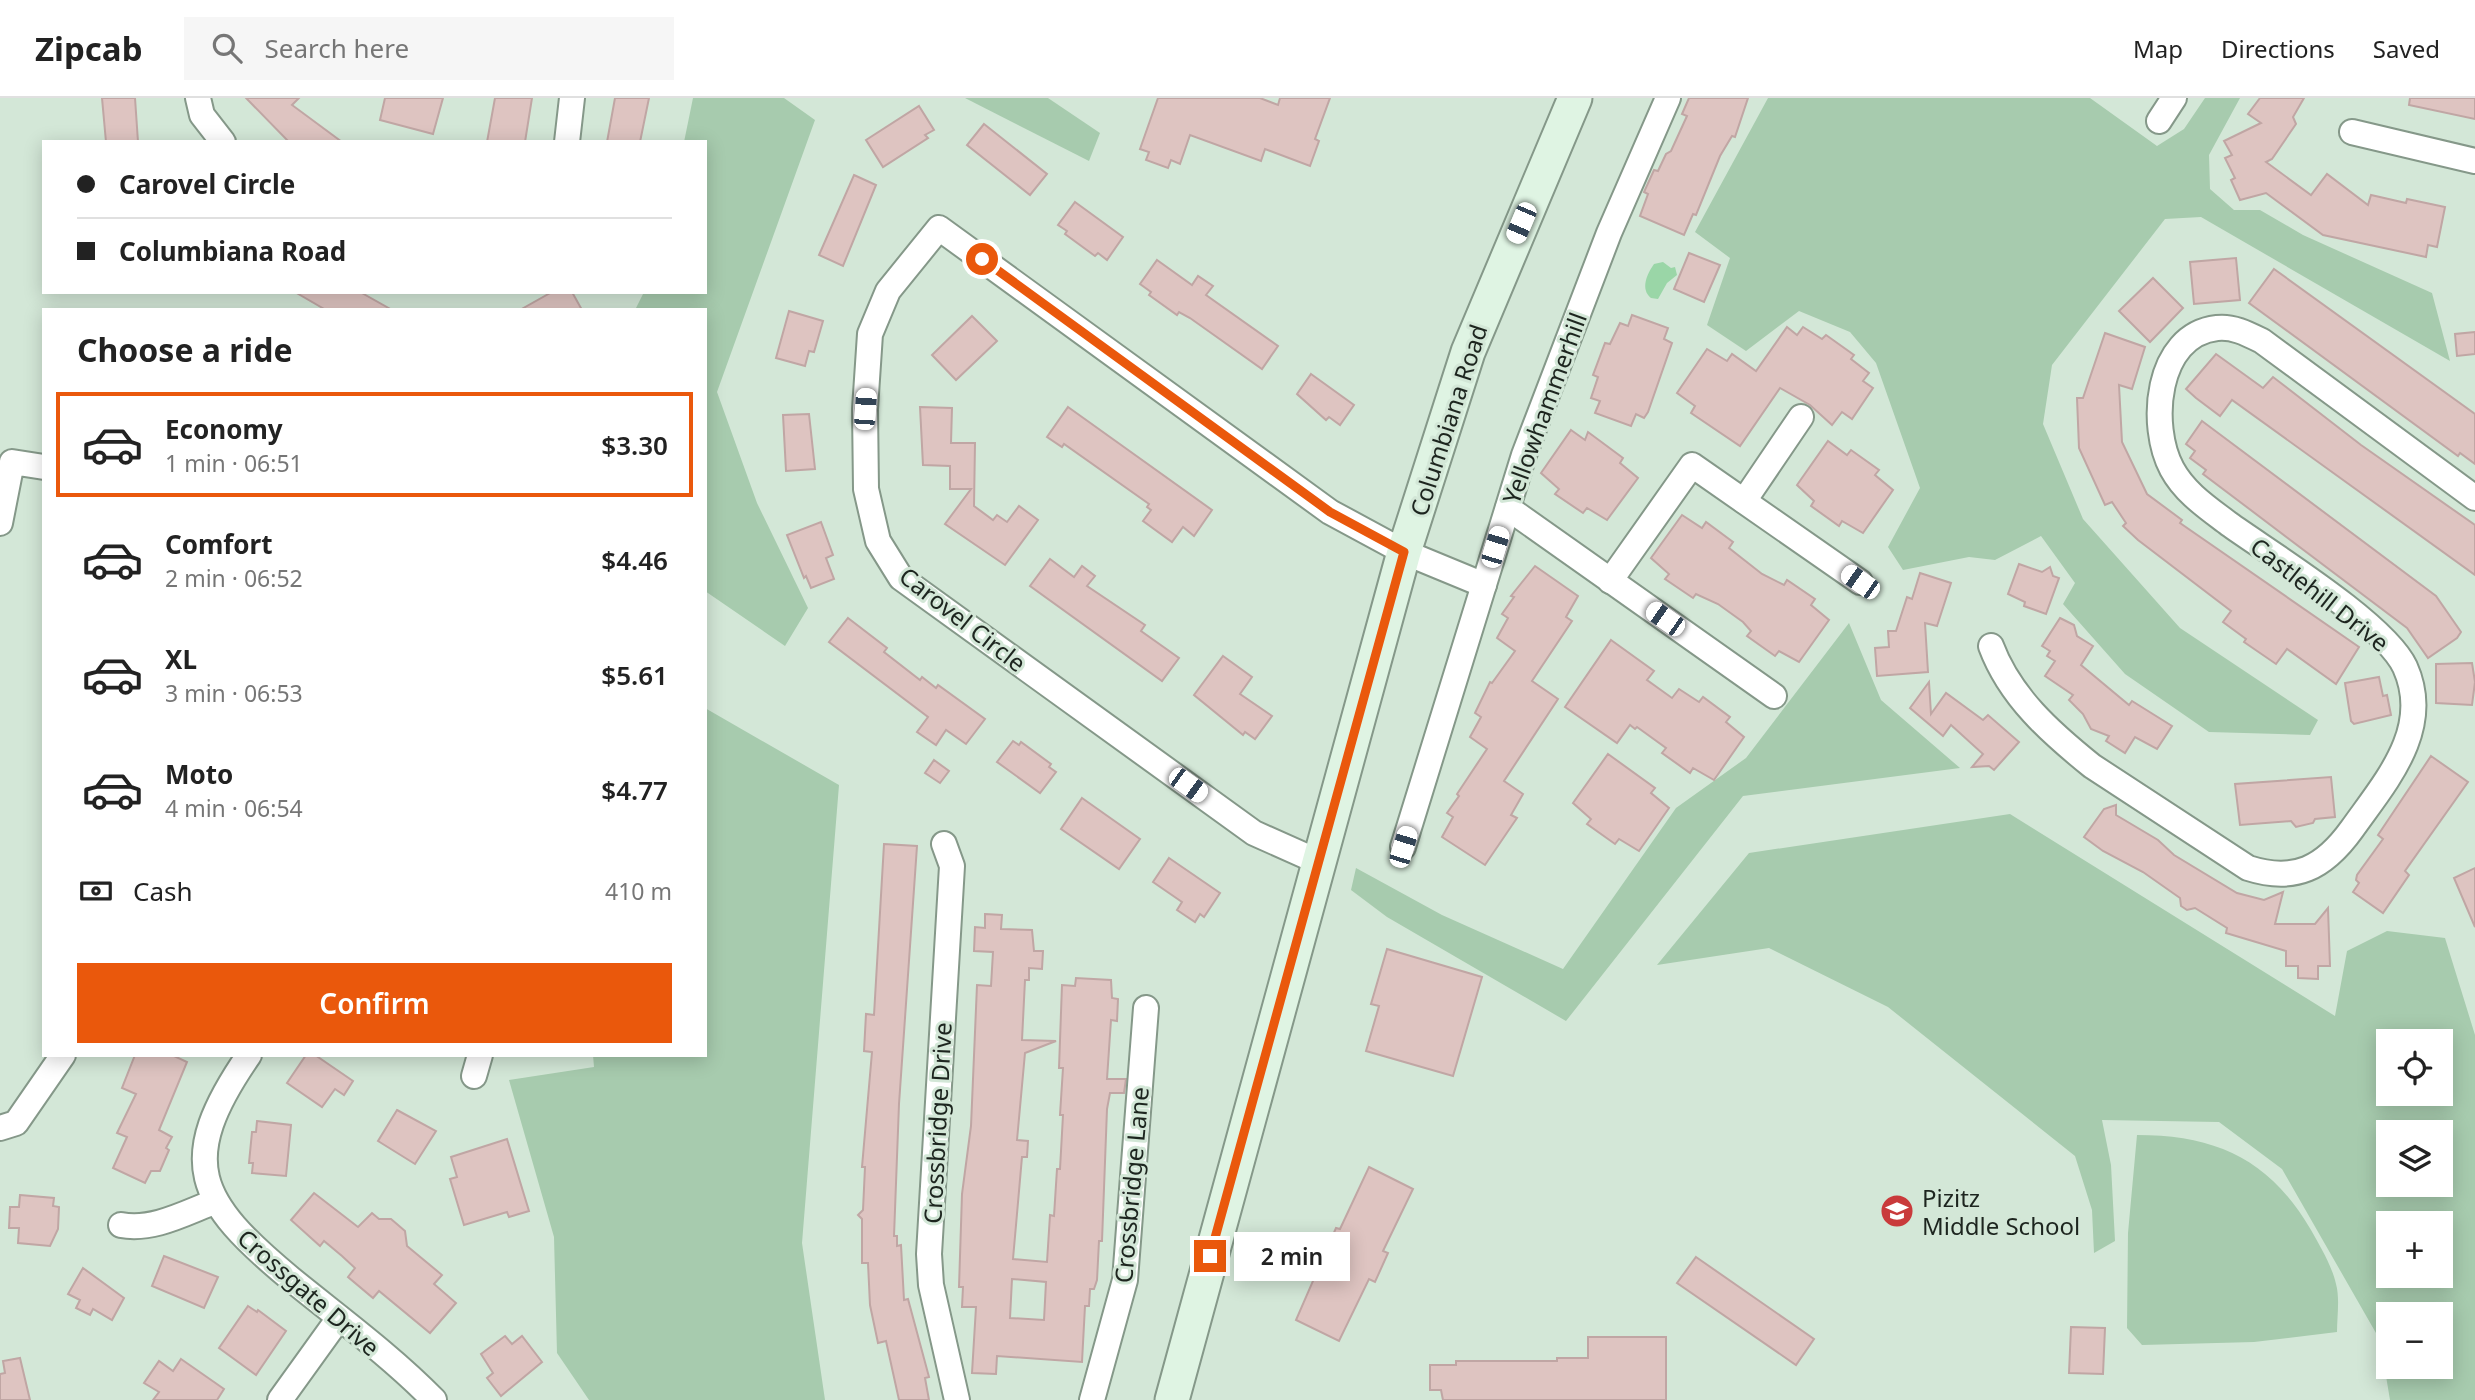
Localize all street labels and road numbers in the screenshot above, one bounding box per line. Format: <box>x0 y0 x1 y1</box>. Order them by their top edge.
street label: Yellowhammerhill <box>1494 308 1594 508</box>
street label: Columbiana Road <box>1401 320 1495 520</box>
street label: Castlehill Drive <box>2244 529 2396 659</box>
street label: Carovel Circle <box>893 559 1033 679</box>
street label: Crossbridge Drive <box>915 1021 959 1225</box>
street label: Crossbridge Lane <box>1106 1086 1156 1284</box>
street label: Crossgate Drive <box>231 1221 387 1363</box>

